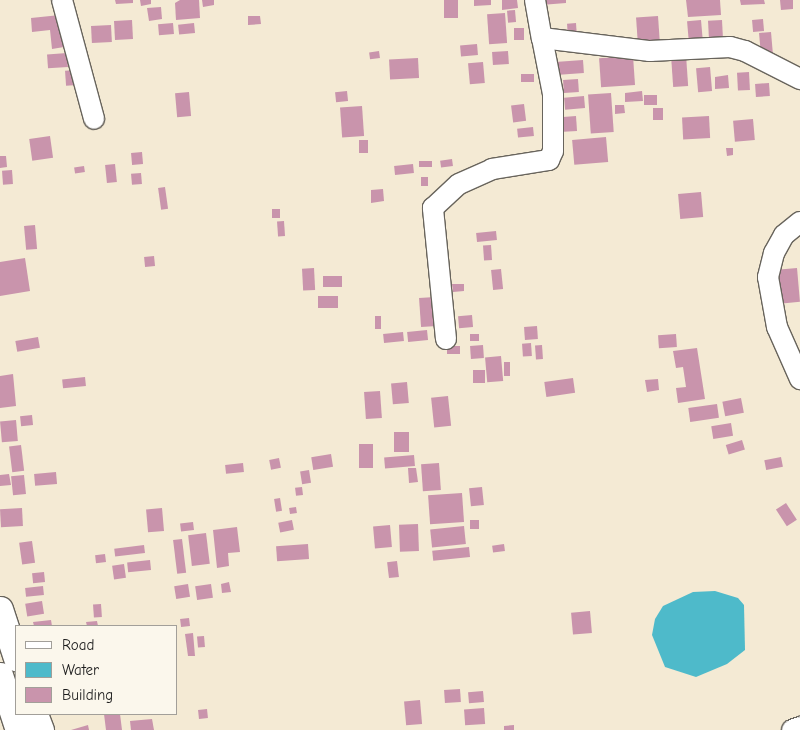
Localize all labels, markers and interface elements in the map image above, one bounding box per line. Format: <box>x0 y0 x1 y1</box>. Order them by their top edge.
legend <box>15 625 178 715</box>
text: Road <box>62 636 94 654</box>
text: Water <box>62 661 99 679</box>
text: Building <box>62 686 113 704</box>

